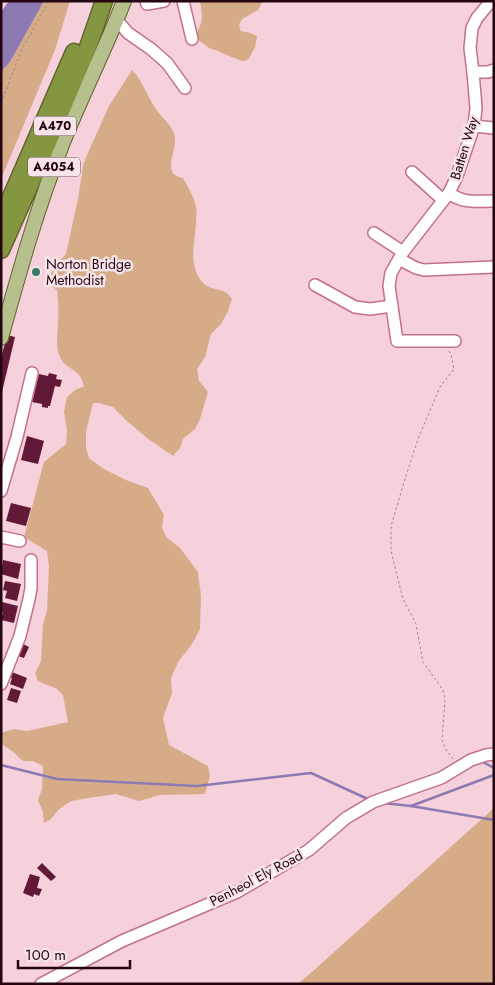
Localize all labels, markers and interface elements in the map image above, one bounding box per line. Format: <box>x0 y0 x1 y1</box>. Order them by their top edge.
street label: Batten Way <box>445 113 483 182</box>
road number: A470 <box>34 116 76 136</box>
road number: A4054 <box>28 158 80 176</box>
place label: Norton Bridge Methodist <box>46 254 131 290</box>
marker: Norton Bridge Methodist <box>30 266 42 278</box>
street label: Penheol Ely Road <box>206 845 306 911</box>
scale bar <box>18 938 130 970</box>
text: 100 m <box>25 944 66 966</box>

